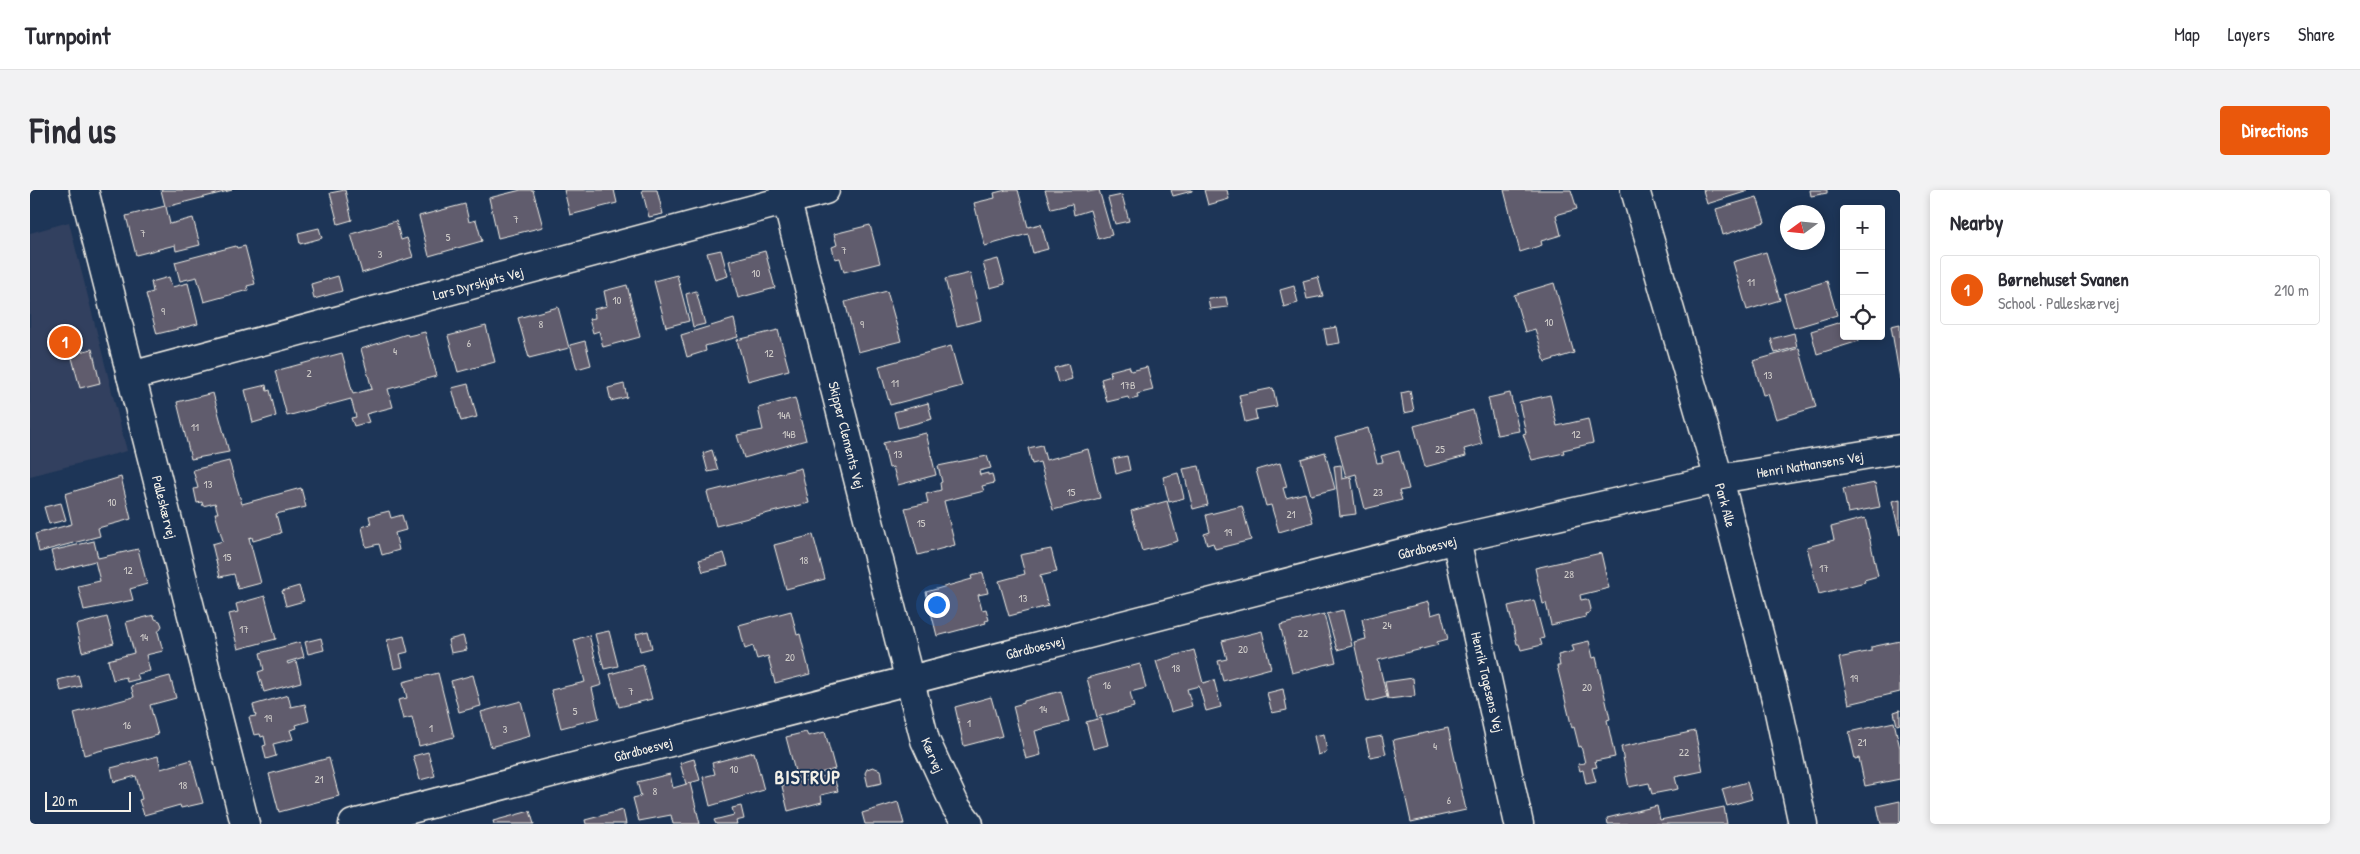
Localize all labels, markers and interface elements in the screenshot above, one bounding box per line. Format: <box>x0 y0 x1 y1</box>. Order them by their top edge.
text: Turnpoint <box>25 19 110 51</box>
text: Map <box>2174 22 2200 47</box>
text: Layers <box>2228 22 2270 47</box>
text: Share <box>2298 22 2335 47</box>
button: Directions <box>2220 106 2330 155</box>
text: Find us <box>30 107 116 154</box>
north arrow <box>1780 205 1825 250</box>
map controls <box>1840 205 1885 340</box>
button: + <box>1840 205 1885 250</box>
text: Nearby <box>1950 208 2003 237</box>
house number: 7 <box>513 212 519 226</box>
house number: 7 <box>140 226 146 240</box>
house number: 5 <box>446 230 451 244</box>
house number: 7 <box>841 243 847 257</box>
house number: 3 <box>378 247 383 261</box>
button: − <box>1840 250 1885 295</box>
street label: Lars Dyrskjøts Vej <box>431 262 526 305</box>
house number: 10 <box>752 266 761 280</box>
text: Børnehuset Svanen <box>1998 266 2129 292</box>
house number: 11 <box>1747 275 1755 289</box>
text: 1 <box>1964 279 1970 301</box>
text: 210 m <box>2274 279 2309 301</box>
text: School · Palleskærvej <box>1998 292 2120 314</box>
house number: 10 <box>613 293 622 307</box>
button: locate <box>1840 295 1885 340</box>
house number: 9 <box>161 304 165 318</box>
house number: 10 <box>1545 315 1554 329</box>
house number: 8 <box>539 317 544 331</box>
house number: 9 <box>860 317 864 331</box>
pin: 1 <box>49 323 81 361</box>
house number: 6 <box>467 336 472 350</box>
house number: 4 <box>393 344 397 358</box>
house number: 12 <box>764 346 774 360</box>
house number: 2 <box>306 366 312 380</box>
house number: 13 <box>1764 368 1773 382</box>
house number: 11 <box>891 376 899 390</box>
house number: 17B <box>1120 378 1136 392</box>
street label: Skipper Clements Vej <box>823 379 870 491</box>
house number: 14A <box>777 408 791 422</box>
house number: 11 <box>191 420 199 434</box>
house number: 14B <box>782 427 796 441</box>
house number: 12 <box>1571 427 1581 441</box>
house number: 25 <box>1435 442 1445 456</box>
street label: Henri Nathansens Vej <box>1755 446 1865 483</box>
house number: 13 <box>894 447 903 461</box>
street label: Palleskærvej <box>147 473 182 541</box>
house number: 13 <box>204 477 213 491</box>
street label: Park Alle <box>1711 481 1741 530</box>
house number: 15 <box>1067 485 1076 499</box>
house number: 23 <box>1373 485 1383 499</box>
house number: 10 <box>108 495 117 509</box>
house number: 21 <box>1286 507 1296 521</box>
house number: 15 <box>917 516 926 530</box>
house number: 19 <box>1224 525 1232 539</box>
street label: Gårdboesvej <box>1396 531 1459 564</box>
house number: 15 <box>223 550 232 564</box>
house number: 18 <box>800 553 809 567</box>
house number: 17 <box>1819 561 1829 575</box>
house number: 12 <box>123 563 133 577</box>
house number: 28 <box>1564 567 1574 581</box>
house number: 13 <box>1019 591 1028 605</box>
your location <box>924 592 950 618</box>
house number: 24 <box>1382 618 1392 632</box>
house number: 17 <box>239 622 249 636</box>
house number: 22 <box>1298 626 1308 640</box>
house number: 14 <box>140 630 148 644</box>
street label: Henrik Tagesens Vej <box>1466 630 1509 734</box>
street label: Gårdboesvej <box>1004 631 1067 664</box>
house number: 20 <box>1238 642 1248 656</box>
house number: 20 <box>785 650 795 664</box>
house number: 18 <box>1172 661 1181 675</box>
house number: 19 <box>1850 671 1858 685</box>
house number: 16 <box>1103 678 1112 692</box>
house number: 20 <box>1582 680 1592 694</box>
house number: 7 <box>628 684 634 698</box>
house number: 14 <box>1039 702 1047 716</box>
house number: 5 <box>573 704 578 718</box>
house number: 19 <box>264 711 272 725</box>
house number: 1 <box>967 716 971 730</box>
house number: 16 <box>123 718 132 732</box>
house number: 1 <box>429 721 433 735</box>
house number: 3 <box>503 722 508 736</box>
street label: Gårdboesvej <box>612 732 675 767</box>
street label: Kærvej <box>916 734 949 776</box>
house number: 21 <box>1857 735 1867 749</box>
house number: 4 <box>1433 739 1437 753</box>
house number: 22 <box>1679 745 1689 759</box>
house number: 10 <box>730 762 739 776</box>
district label: BISTRUP <box>775 764 841 790</box>
house number: 21 <box>314 772 324 786</box>
house number: 18 <box>179 778 188 792</box>
house number: 8 <box>653 784 658 798</box>
scale bar <box>45 789 131 812</box>
text: 20 m <box>52 791 78 810</box>
house number: 6 <box>1447 793 1452 807</box>

